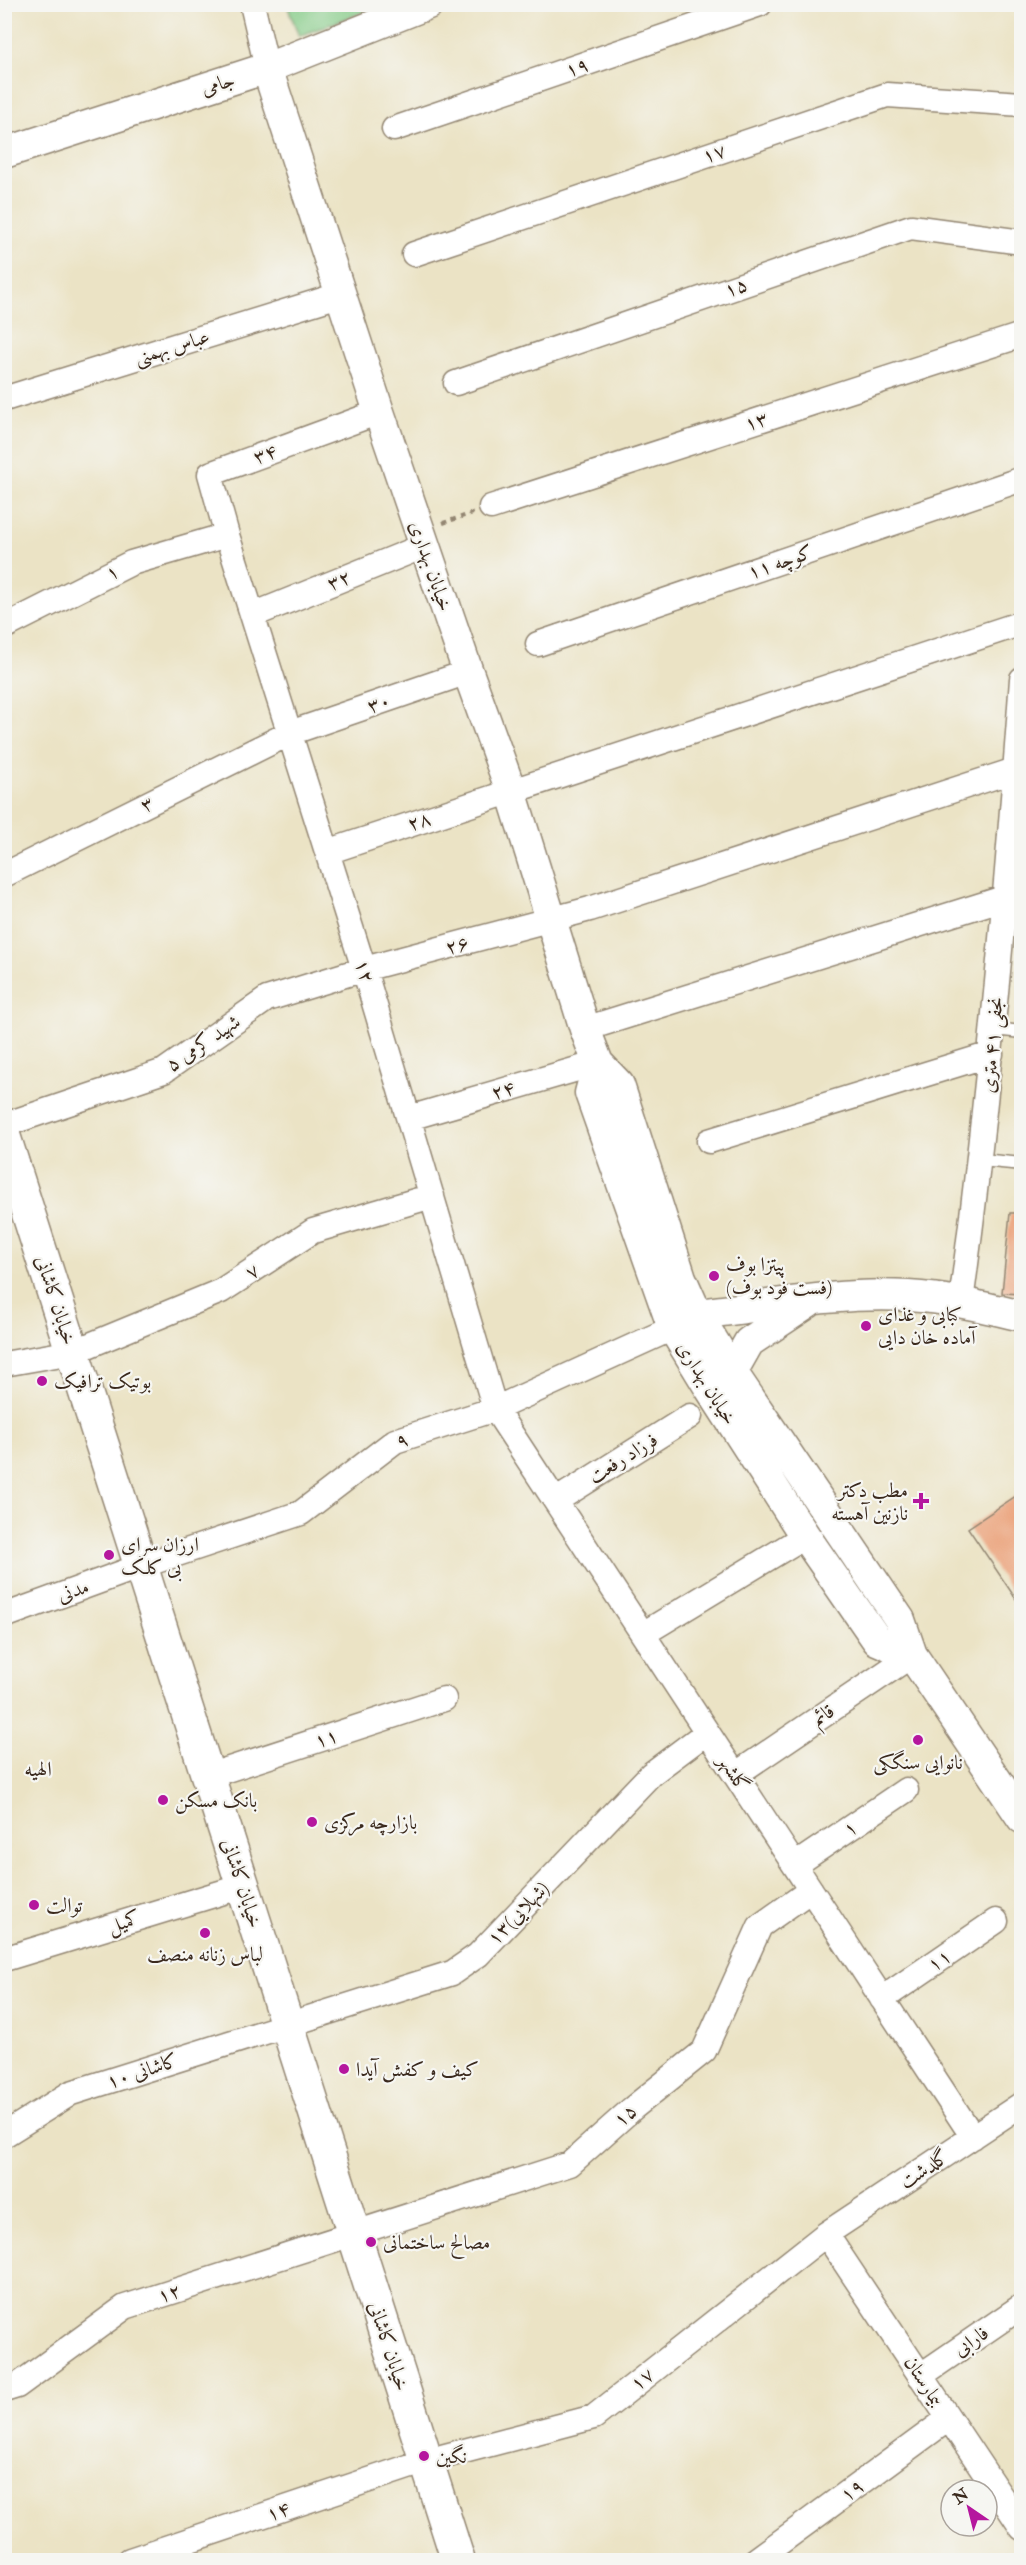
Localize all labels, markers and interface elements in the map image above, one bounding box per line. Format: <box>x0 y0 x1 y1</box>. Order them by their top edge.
street label: ۱۹ <box>562 51 592 83</box>
street label: جامی <box>198 67 238 101</box>
street label: ۱۷ <box>699 137 729 169</box>
street label: ۱۵ <box>721 271 751 303</box>
street label: عباس بهمنی <box>131 324 213 372</box>
street label: ۱۳ <box>741 405 771 437</box>
street label: ۳۴ <box>250 438 280 470</box>
street label: خیابان بهداری <box>404 517 458 615</box>
street label: کوچه ۱۱ <box>744 539 816 586</box>
street label: ۱ <box>101 558 123 586</box>
street label: ۳۲ <box>323 564 355 596</box>
street label: ۳۰ <box>364 687 394 719</box>
street label: ۳ <box>136 790 158 818</box>
street label: ۲۸ <box>404 805 434 837</box>
street label: ۲۶ <box>442 930 472 960</box>
street label: ۱۲ <box>350 956 380 986</box>
street label: نجفی ۴۱ متری <box>975 996 1011 1094</box>
street label: ۵ شهید کرمی <box>161 1009 245 1077</box>
street label: ۲۴ <box>488 1075 518 1105</box>
street label: خیابان کاشانی <box>30 1252 82 1348</box>
place label: پیتزا بوف (فست فود بوف) <box>726 1252 832 1300</box>
street label: ۷ <box>240 1257 264 1285</box>
marker: پیتزا بوف (فست فود بوف) <box>707 1269 721 1283</box>
place label: کبابی و غذای آماده خان دایی <box>878 1302 978 1351</box>
marker: کبابی و غذای آماده خان دایی <box>859 1319 873 1333</box>
street label: خیابان بهداری <box>671 1336 743 1430</box>
place label: بوتیک ترافیک <box>54 1369 151 1394</box>
marker: بوتیک ترافیک <box>35 1374 49 1388</box>
street label: ۹ <box>392 1426 412 1454</box>
street label: فرزاد رفعت <box>584 1427 662 1489</box>
place label: مطب دکتر نازنین آهسته <box>831 1478 908 1526</box>
marker: مطب دکتر نازنین آهسته <box>912 1492 930 1510</box>
place label: ارزان سرای بی کلک <box>121 1532 199 1582</box>
marker: ارزان سرای بی کلک <box>102 1548 116 1562</box>
street label: مدنی <box>54 1574 92 1608</box>
street label: قائم <box>807 1698 842 1736</box>
street label: ۱۱ <box>311 1722 341 1754</box>
marker: نانوایی سنگکی <box>911 1733 925 1747</box>
street label: گلشهر <box>712 1748 755 1796</box>
place label: نانوایی سنگکی <box>873 1749 963 1776</box>
district label: الهیه <box>24 1756 52 1783</box>
place label: بانک مسکن <box>175 1788 257 1814</box>
marker: بانک مسکن <box>156 1793 170 1807</box>
place label: بازارچه مرکزی <box>324 1810 417 1836</box>
street label: ۱ <box>838 1814 862 1842</box>
marker: بازارچه مرکزی <box>305 1815 319 1829</box>
street label: خیابان کاشانی <box>216 1835 268 1931</box>
street label: ۱۳(شهلایی) <box>482 1876 555 1951</box>
place label: توالت <box>46 1893 82 1918</box>
marker: توالت <box>27 1898 41 1912</box>
street label: کمیل <box>105 1905 144 1941</box>
marker: لباس زنانه منصف <box>198 1926 212 1940</box>
place label: لباس زنانه منصف <box>147 1942 263 1967</box>
street label: ۱۱ <box>922 1943 956 1977</box>
street label: کاشانی ۱۰ <box>103 2048 181 2094</box>
place label: کیف و کفش آیدا <box>356 2057 479 2083</box>
marker: کیف و کفش آیدا <box>337 2062 351 2076</box>
street label: ۱۵ <box>608 2098 642 2132</box>
street label: گلدشت <box>895 2144 953 2194</box>
place label: مصالح ساختمانی <box>383 2230 490 2259</box>
marker: مصالح ساختمانی <box>364 2235 378 2249</box>
street label: ۱۲ <box>154 2277 184 2309</box>
street label: خیابان کاشانی <box>363 2298 415 2394</box>
street label: فارابی <box>948 2320 995 2364</box>
street label: بیمارستان <box>898 2351 950 2412</box>
street label: ۱۷ <box>625 2362 659 2396</box>
place label: نگین <box>436 2443 467 2469</box>
marker: نگین <box>417 2449 431 2463</box>
street label: ۱۹ <box>835 2473 869 2507</box>
north arrow <box>939 2478 999 2538</box>
text: N <box>949 2484 973 2509</box>
street label: ۱۴ <box>263 2495 293 2527</box>

